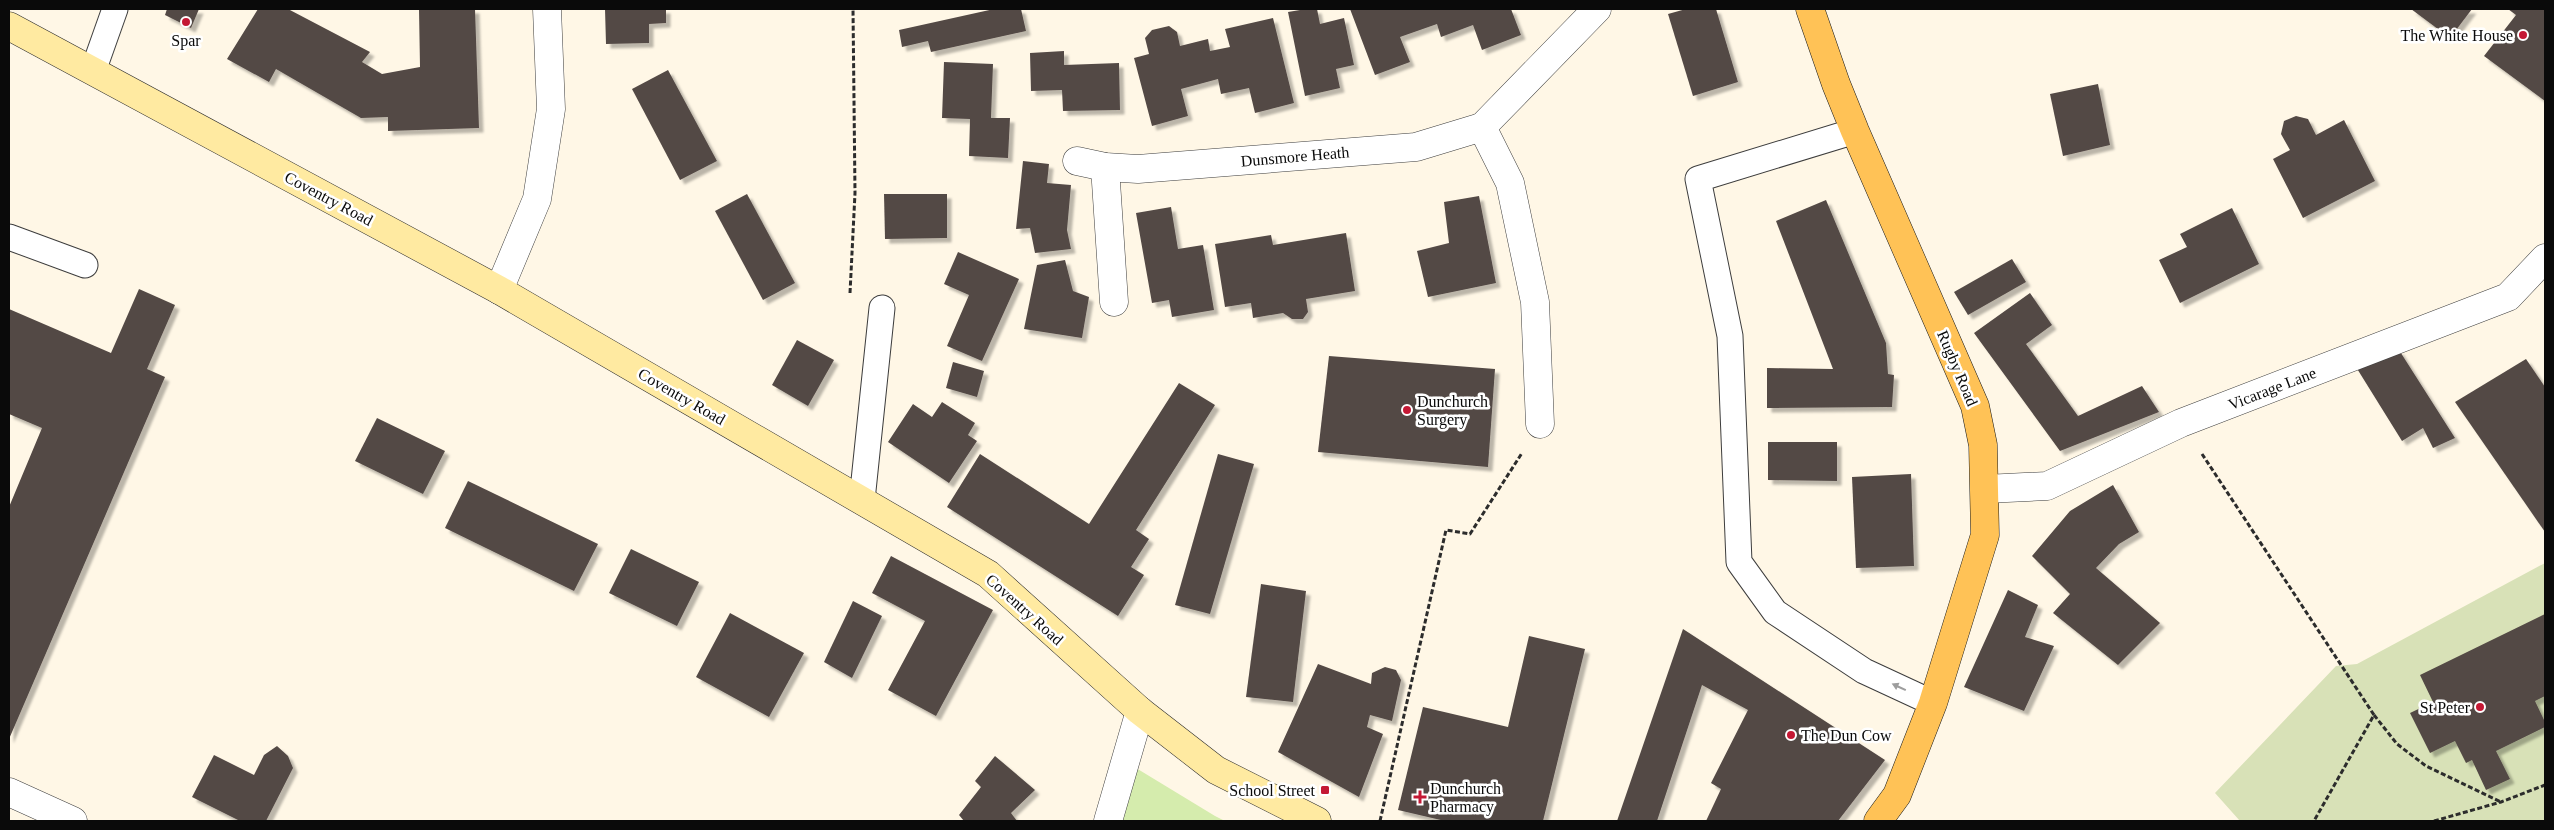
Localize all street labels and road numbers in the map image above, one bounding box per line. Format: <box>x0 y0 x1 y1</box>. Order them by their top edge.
street label: Dunsmore Heath <box>1240 143 1350 170</box>
street label: Coventry Road <box>281 168 376 230</box>
street label: Rugby Road <box>1933 328 1981 409</box>
street label: Vicarage Lane <box>2226 364 2319 414</box>
street label: Coventry Road <box>635 365 728 429</box>
street label: Coventry Road <box>982 570 1067 649</box>

